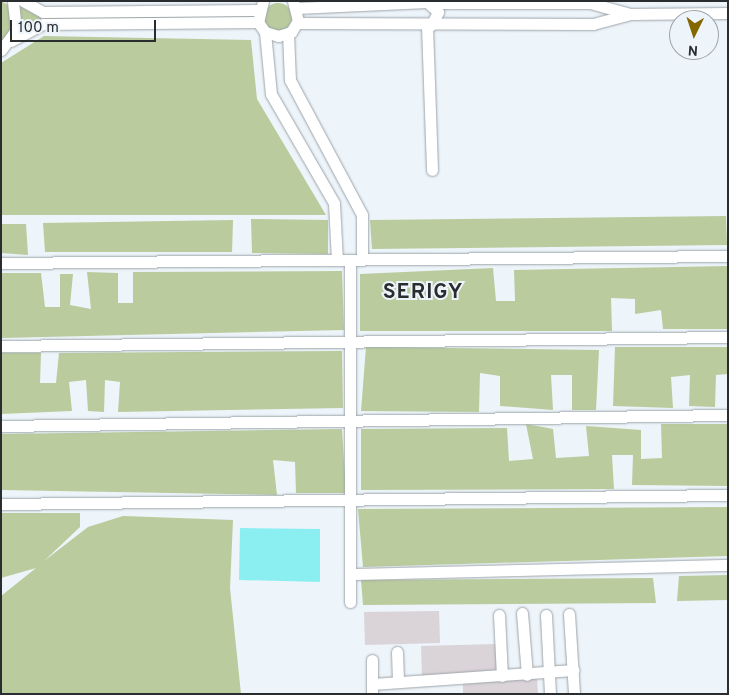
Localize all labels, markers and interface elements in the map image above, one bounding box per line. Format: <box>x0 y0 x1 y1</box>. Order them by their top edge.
scale bar <box>12 10 159 42</box>
north arrow <box>669 10 719 60</box>
text: 100 m <box>18 19 59 38</box>
text: N <box>687 41 699 58</box>
district label: SERIGY <box>382 280 464 306</box>

